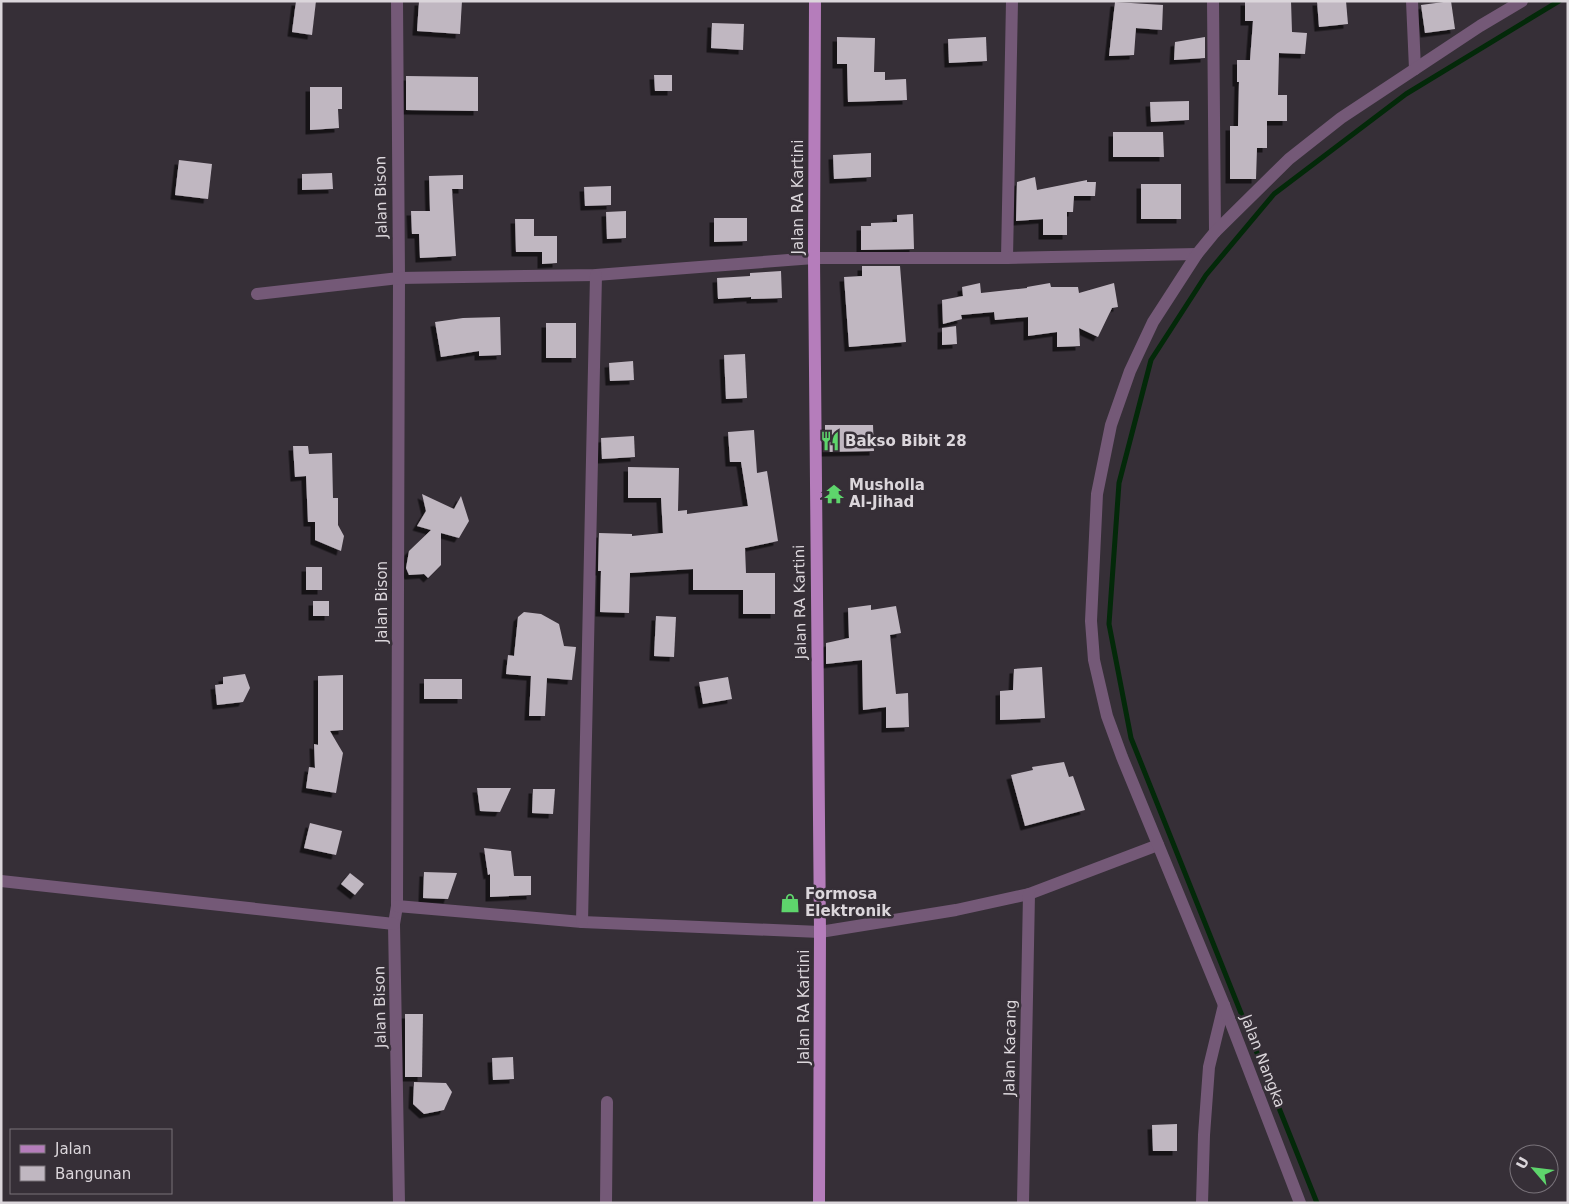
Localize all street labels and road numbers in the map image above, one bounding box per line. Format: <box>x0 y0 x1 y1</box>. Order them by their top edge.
street label: Jalan RA Kartini <box>789 140 807 255</box>
street label: Jalan Bison <box>371 156 391 239</box>
street label: Jalan RA Kartini <box>790 544 810 661</box>
street label: Jalan Bison <box>373 561 391 644</box>
street label: Jalan RA Kartini <box>795 950 813 1065</box>
street label: Jalan Bison <box>370 966 390 1049</box>
street label: Jalan Kacang <box>1000 1000 1020 1097</box>
street label: Jalan Nangka <box>1237 1011 1289 1110</box>

